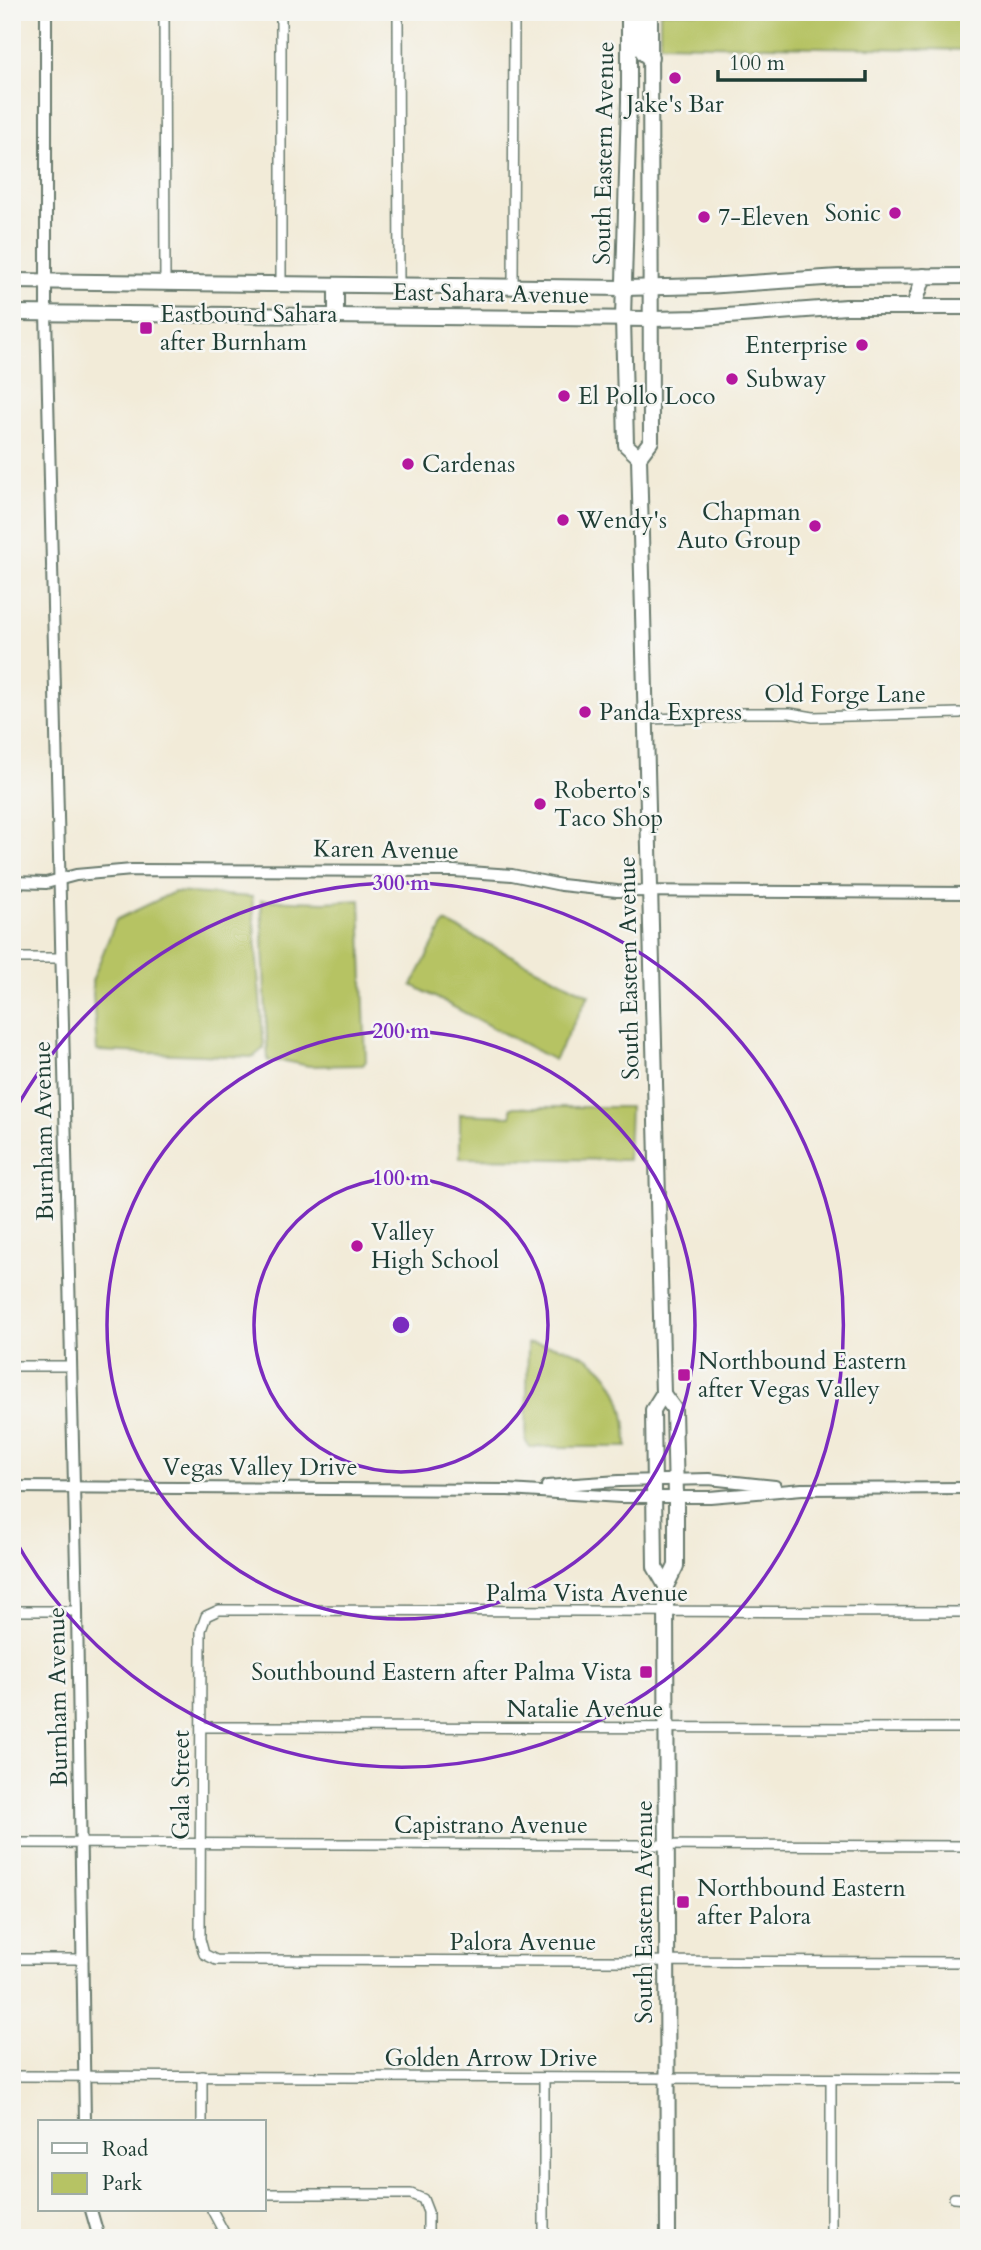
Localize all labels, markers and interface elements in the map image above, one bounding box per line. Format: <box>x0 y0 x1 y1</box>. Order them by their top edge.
scale bar <box>718 38 866 82</box>
street label: South Eastern Avenue <box>586 41 622 265</box>
text: 100 m <box>729 49 785 78</box>
marker: Jake's Bar <box>667 70 683 86</box>
place label: Jake's Bar <box>623 88 724 121</box>
place label: Sonic <box>825 197 881 230</box>
place label: 7-Eleven <box>718 201 810 234</box>
marker: Sonic <box>887 205 903 221</box>
marker: 7-Eleven <box>696 209 712 225</box>
street label: East Sahara Avenue <box>392 276 590 312</box>
place label: Eastbound Sahara after Burnham <box>160 298 338 359</box>
marker: Eastbound Sahara after Burnham <box>138 320 154 336</box>
place label: Enterprise <box>745 329 848 362</box>
marker: Enterprise <box>854 337 870 353</box>
place label: Subway <box>746 363 827 396</box>
marker: Subway <box>724 371 740 387</box>
place label: El Pollo Loco <box>578 380 716 413</box>
marker: El Pollo Loco <box>556 388 572 404</box>
place label: Cardenas <box>422 448 515 481</box>
marker: Cardenas <box>400 456 416 472</box>
place label: Chapman Auto Group <box>677 496 801 557</box>
place label: Wendy's <box>576 504 667 537</box>
marker: Wendy's <box>555 512 571 528</box>
marker: Chapman Auto Group <box>807 518 823 534</box>
street label: Old Forge Lane <box>764 678 926 711</box>
place label: Panda Express <box>599 696 742 729</box>
marker: Panda Express <box>577 704 593 720</box>
place label: Roberto's Taco Shop <box>554 774 663 835</box>
marker: Roberto's Taco Shop <box>532 796 548 812</box>
street label: Karen Avenue <box>313 832 459 868</box>
street label: South Eastern Avenue <box>611 856 647 1080</box>
text: 300 m <box>372 869 430 898</box>
text: 200 m <box>372 1017 430 1046</box>
street label: Burnham Avenue <box>26 1041 62 1221</box>
text: 100 m <box>372 1164 430 1193</box>
place label: Valley High School <box>371 1216 499 1277</box>
marker: Valley High School <box>349 1238 365 1254</box>
centre of rings <box>389 1313 413 1337</box>
place label: Northbound Eastern after Vegas Valley <box>698 1345 907 1406</box>
marker: Northbound Eastern after Vegas Valley <box>676 1367 692 1383</box>
street label: Vegas Valley Drive <box>162 1451 358 1484</box>
street label: Palma Vista Avenue <box>486 1577 688 1610</box>
street label: Burnham Avenue <box>40 1607 76 1787</box>
place label: Southbound Eastern after Palma Vista <box>251 1656 633 1689</box>
marker: Southbound Eastern after Palma Vista <box>638 1664 654 1680</box>
street label: Natalie Avenue <box>507 1693 663 1726</box>
street label: Gala Street <box>165 1730 198 1840</box>
street label: South Eastern Avenue <box>628 1800 661 2024</box>
street label: Capistrano Avenue <box>394 1809 588 1842</box>
place label: Northbound Eastern after Palora <box>697 1872 906 1933</box>
marker: Northbound Eastern after Palora <box>675 1894 691 1910</box>
street label: Palora Avenue <box>449 1926 597 1959</box>
street label: Golden Arrow Drive <box>384 2042 598 2075</box>
legend <box>38 2120 266 2212</box>
text: Road <box>102 2135 148 2164</box>
text: Park <box>102 2169 143 2198</box>

